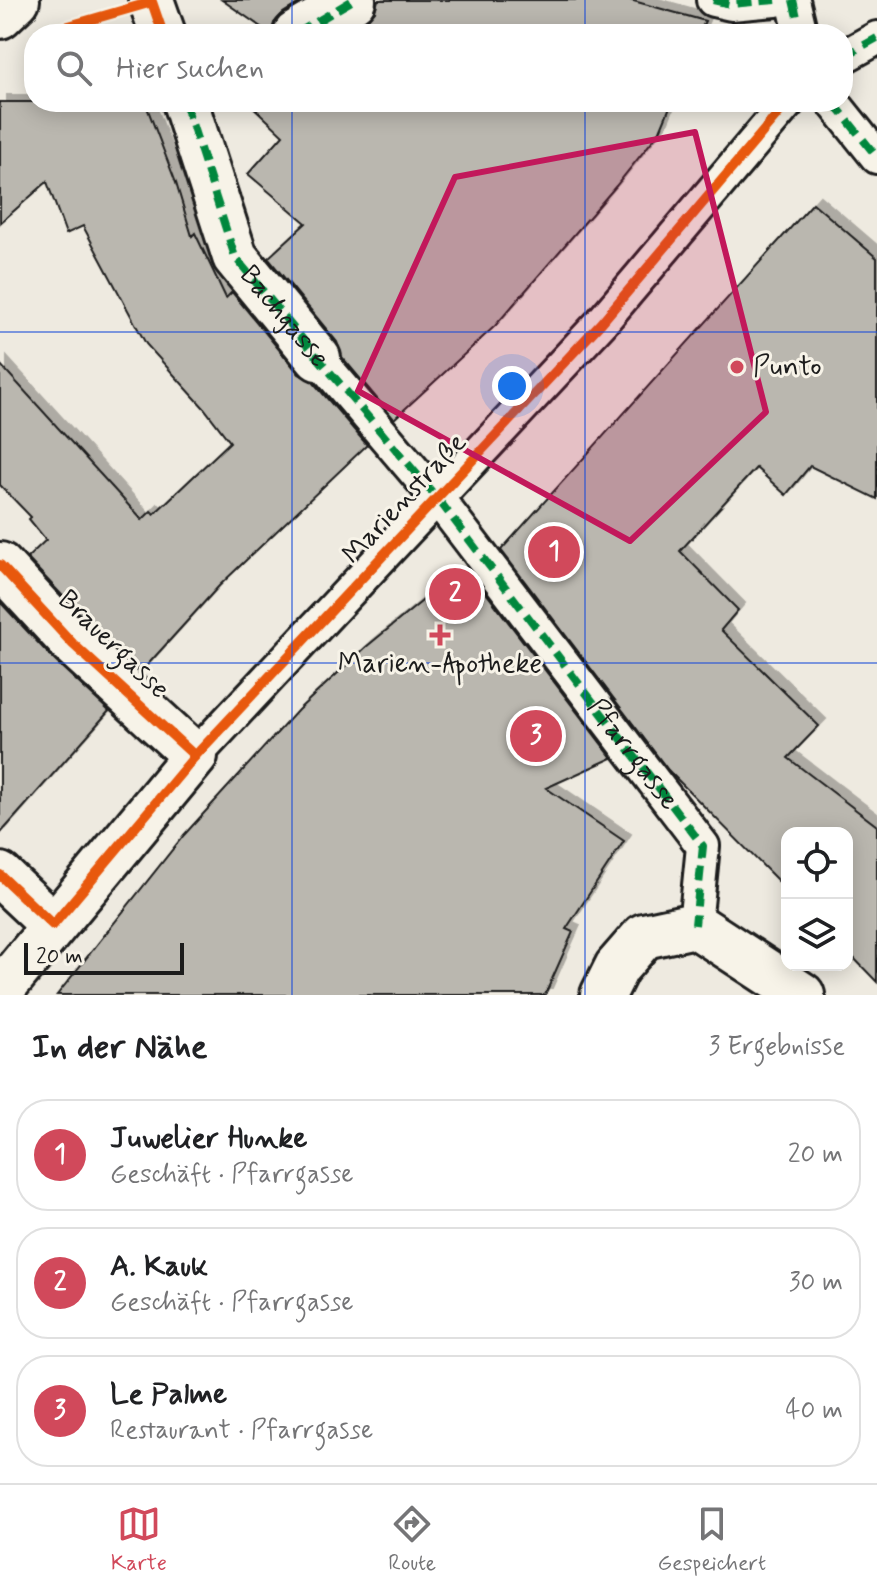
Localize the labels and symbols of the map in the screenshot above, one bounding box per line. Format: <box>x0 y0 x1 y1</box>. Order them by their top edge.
street label: Bachgasse <box>231 258 337 376</box>
place label: Punto <box>753 349 822 386</box>
marker: Punto <box>728 358 746 376</box>
your location <box>492 366 532 406</box>
street label: Marienstraße <box>335 425 475 573</box>
pin: 1 <box>528 522 580 582</box>
pin: 2 <box>429 564 481 624</box>
street label: Brauergasse <box>47 582 177 710</box>
marker: Marien-Apotheke <box>431 626 449 644</box>
place label: Marien-Apotheke <box>338 646 542 686</box>
street label: Pfarrgasse <box>578 691 688 818</box>
pin: 3 <box>510 706 562 766</box>
scale bar <box>24 939 184 975</box>

